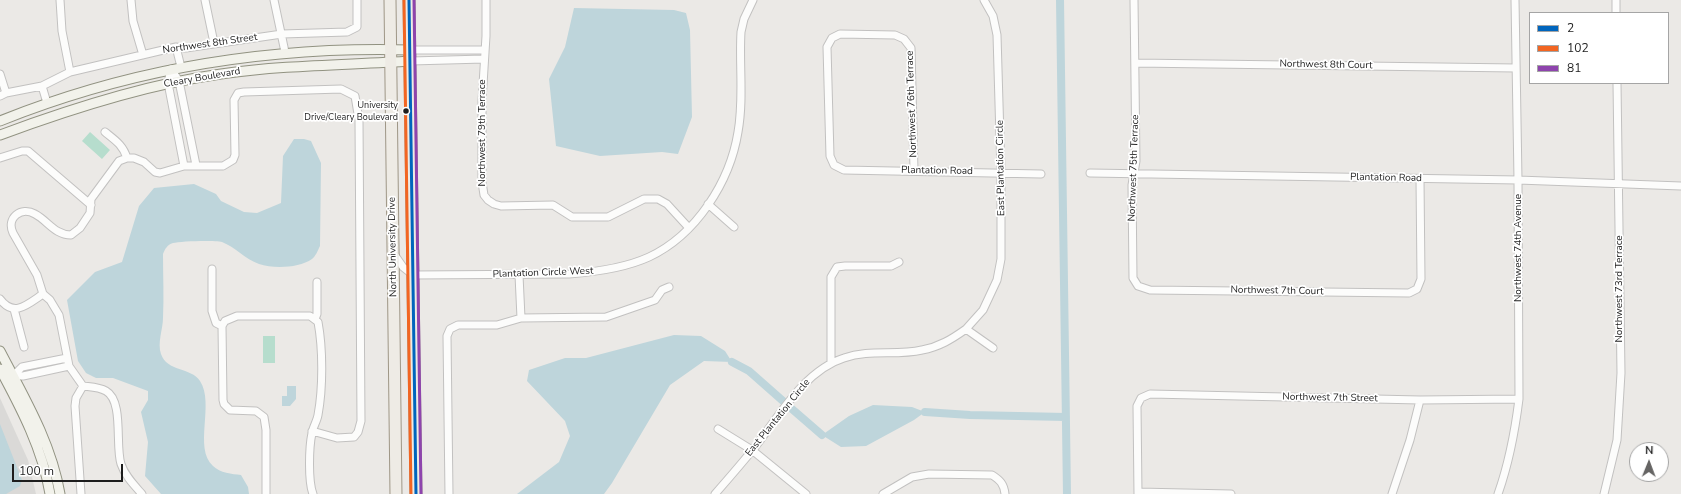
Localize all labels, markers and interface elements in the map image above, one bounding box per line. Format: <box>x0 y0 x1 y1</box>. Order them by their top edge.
legend <box>1529 12 1669 84</box>
text: 2 <box>1567 20 1574 36</box>
street label: Northwest 8th Street <box>162 31 258 57</box>
text: 102 <box>1567 40 1589 56</box>
street label: Northwest 76th Terrace <box>904 50 920 158</box>
street label: Northwest 8th Court <box>1279 58 1373 72</box>
text: 81 <box>1567 60 1581 76</box>
street label: Cleary Boulevard <box>163 65 241 91</box>
street label: Northwest 79th Terrace <box>477 79 489 187</box>
place label: University Drive/Cleary Boulevard <box>304 101 398 122</box>
marker: University Drive/Cleary Boulevard <box>401 106 411 116</box>
street label: Northwest 75th Terrace <box>1126 114 1142 222</box>
street label: East Plantation Circle <box>994 120 1008 216</box>
street label: Plantation Road <box>901 164 973 178</box>
street label: Plantation Road <box>1350 171 1422 185</box>
street label: Northwest 74th Avenue <box>1513 194 1525 302</box>
street label: North University Drive <box>386 197 400 297</box>
street label: Northwest 73rd Terrace <box>1614 235 1626 343</box>
street label: Plantation Circle West <box>492 265 594 281</box>
street label: Northwest 7th Court <box>1230 284 1324 298</box>
street label: East Plantation Circle <box>743 377 813 459</box>
street label: Northwest 7th Street <box>1282 391 1378 405</box>
north arrow <box>1629 442 1669 482</box>
text: N <box>1645 443 1653 458</box>
scale bar <box>14 456 125 482</box>
text: 100 m <box>19 463 54 479</box>

